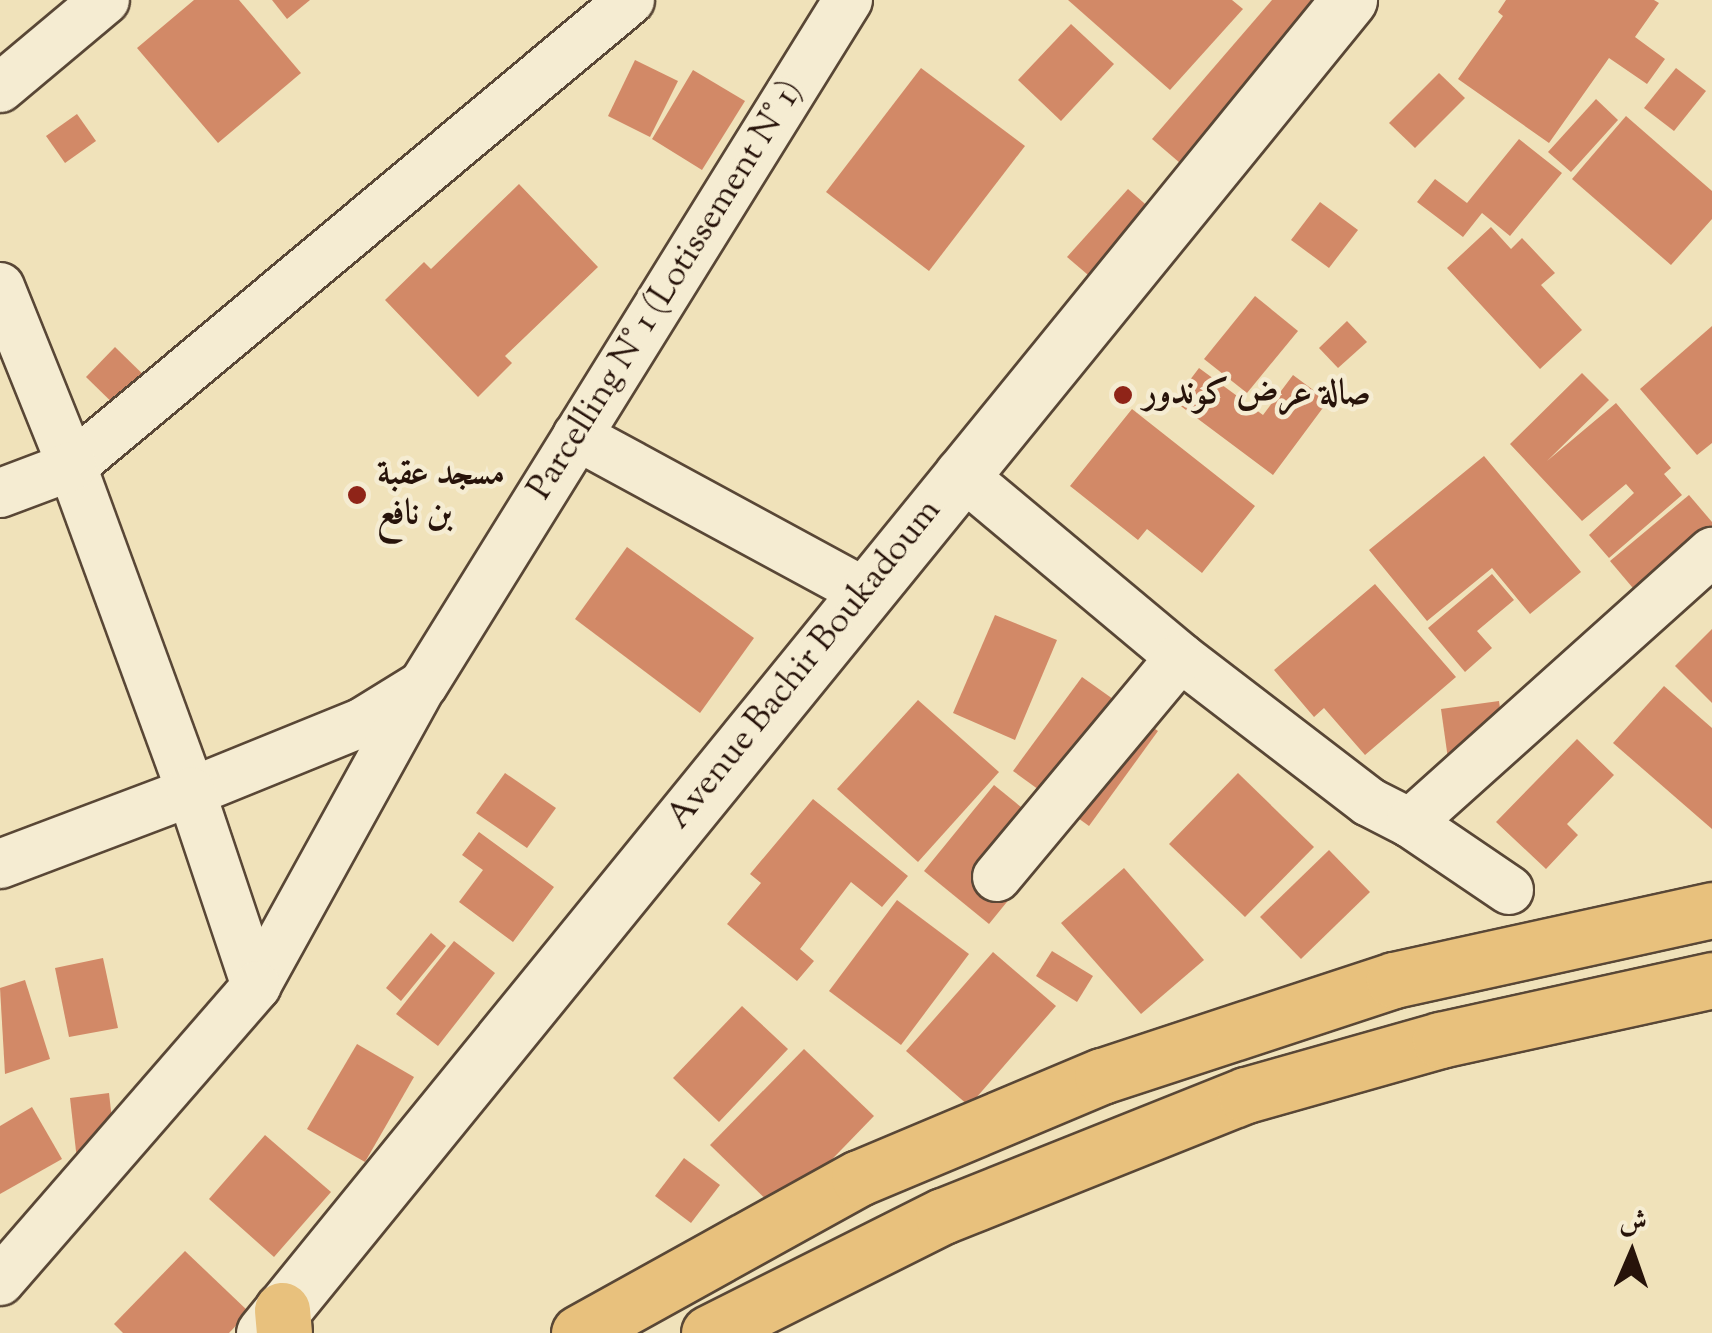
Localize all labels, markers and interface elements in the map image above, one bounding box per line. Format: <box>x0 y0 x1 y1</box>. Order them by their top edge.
street label: Parcelling N° 1 (Lotissement N° 1) <box>520 74 814 508</box>
place label: صالة عرض كوندور <box>1143 374 1371 416</box>
marker: صالة عرض كوندور <box>1112 384 1134 406</box>
place label: مسجد عقبة بن نافع <box>377 454 505 536</box>
marker: مسجد عقبة بن نافع <box>346 484 368 506</box>
street label: Avenue Bachir Boukadoum <box>659 492 951 838</box>
north arrow <box>1582 1203 1682 1303</box>
text: ش <box>1618 1203 1648 1243</box>

